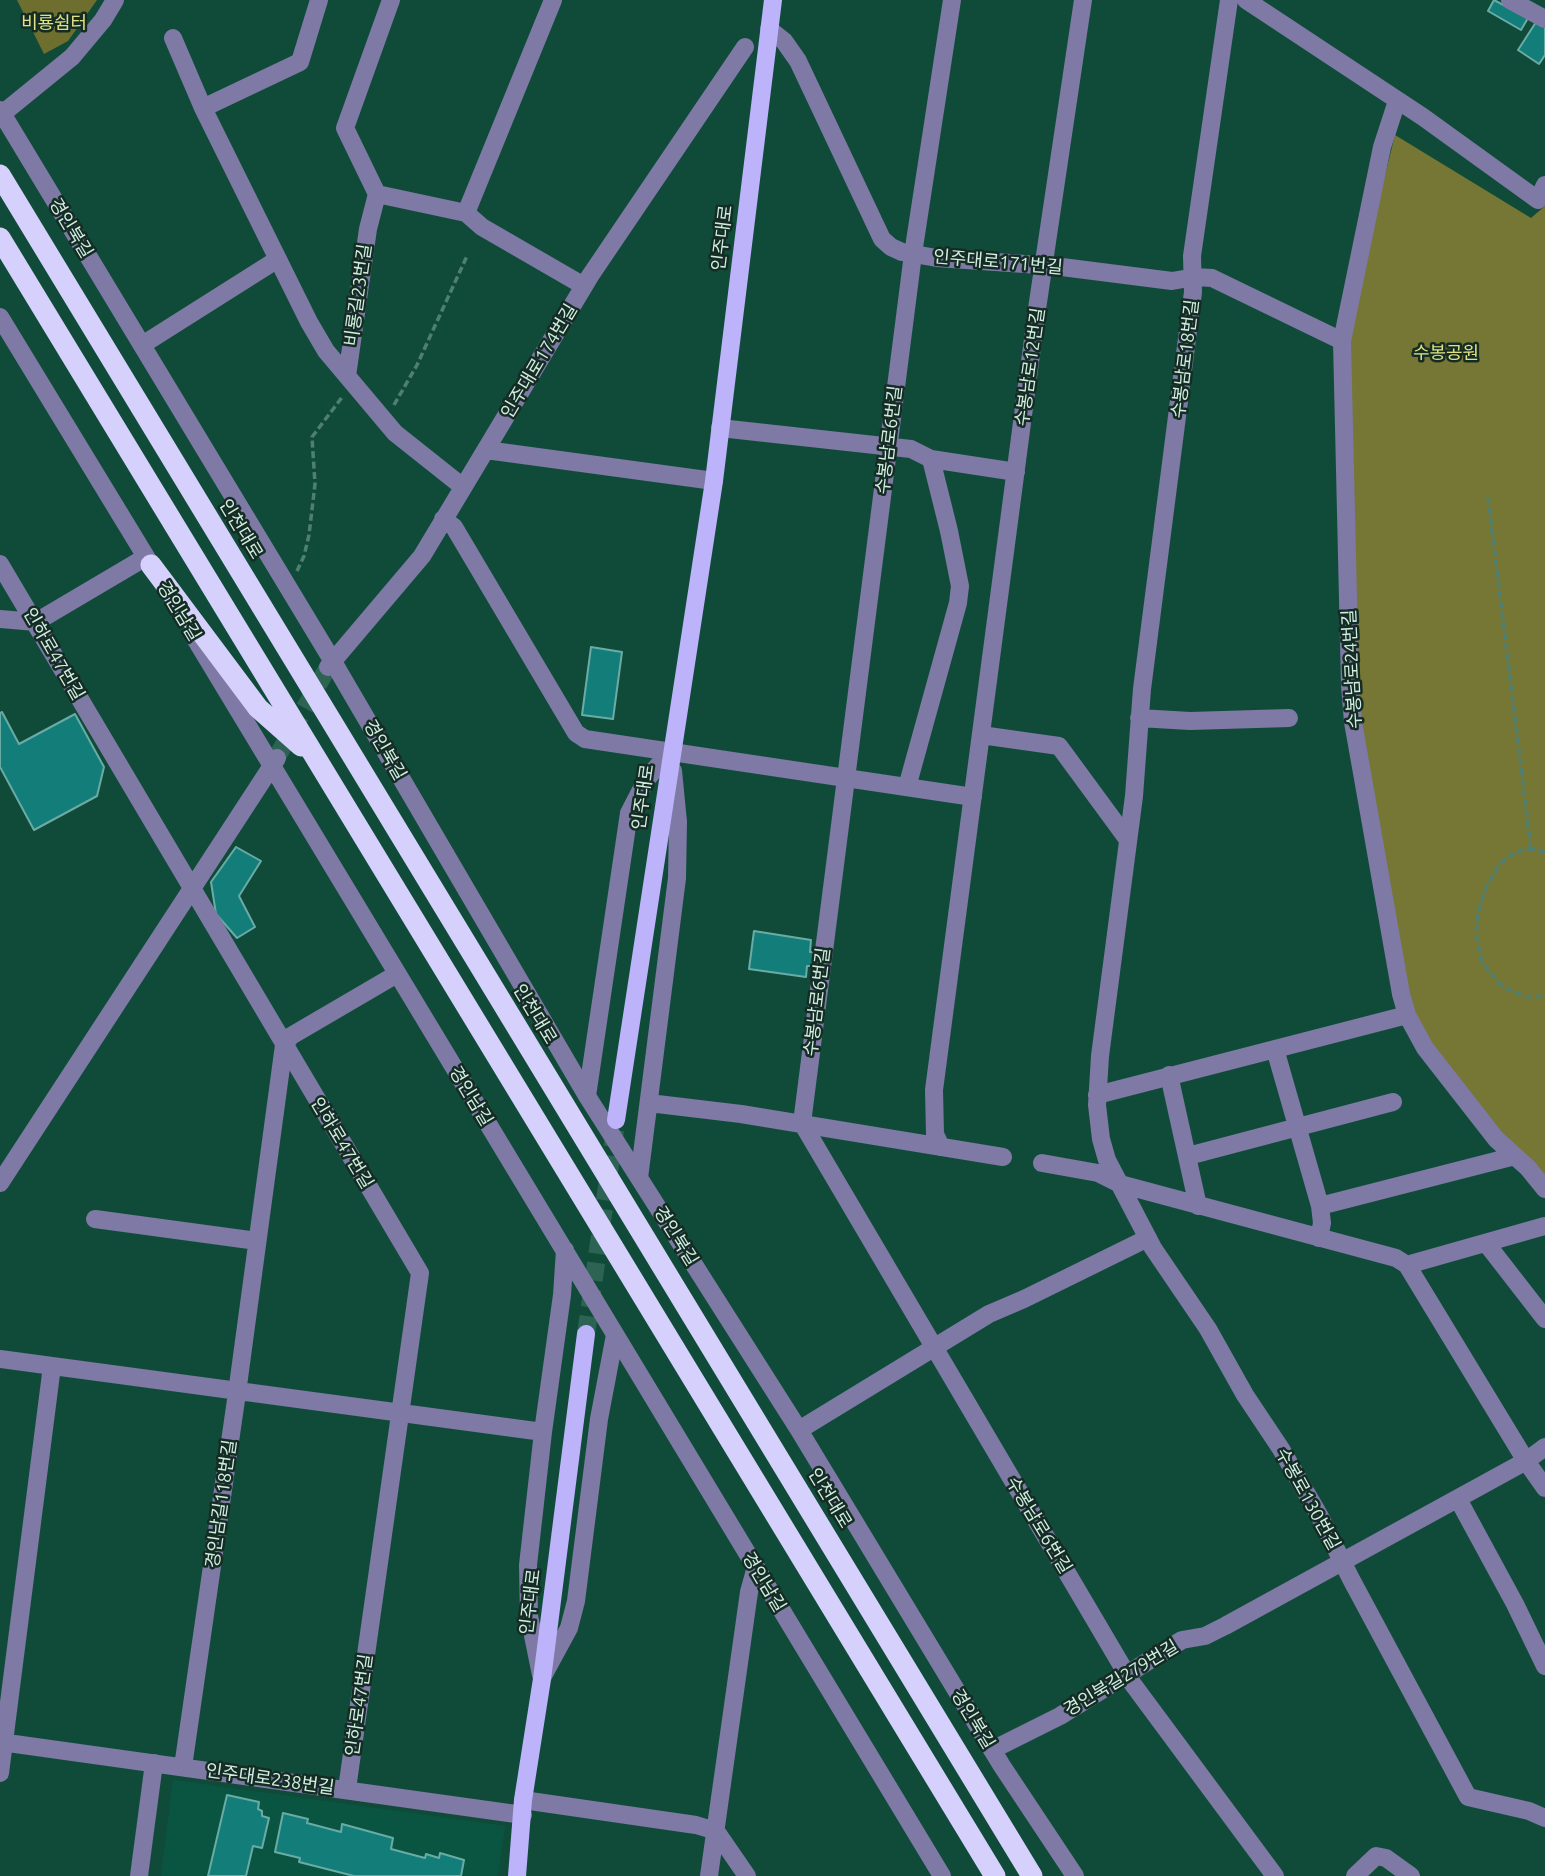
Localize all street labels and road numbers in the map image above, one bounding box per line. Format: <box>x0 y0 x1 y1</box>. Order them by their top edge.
street label: 경인북길 <box>45 194 97 262</box>
street label: 인주대로 <box>707 204 737 272</box>
street label: 비룡길23번길 <box>340 242 376 348</box>
street label: 인주대로171번길 <box>932 246 1064 278</box>
street label: 수봉남로18번길 <box>1167 298 1203 420</box>
street label: 인주대로174번길 <box>496 300 582 422</box>
street label: 수봉남로12번길 <box>1011 306 1049 428</box>
street label: 수봉남로6번길 <box>872 384 906 496</box>
street label: 인천대로 <box>215 495 267 563</box>
street label: 경인남길 <box>153 577 205 645</box>
street label: 인하로47번길 <box>19 604 89 704</box>
street label: 수봉남로24번길 <box>1338 609 1366 729</box>
street label: 경인북길 <box>359 716 411 784</box>
street label: 인주대로 <box>628 763 658 831</box>
street label: 수봉남로6번길 <box>800 946 834 1058</box>
street label: 인천대로 <box>509 980 561 1048</box>
street label: 경인남길 <box>445 1062 497 1130</box>
street label: 인하로47번길 <box>306 1093 378 1193</box>
street label: 경인북길 <box>649 1202 703 1270</box>
street label: 경인남길118번길 <box>201 1438 241 1570</box>
street label: 수봉로130번길 <box>1271 1444 1345 1554</box>
street label: 인천대로 <box>804 1464 856 1532</box>
street label: 수봉남로6번길 <box>1002 1473 1076 1577</box>
street label: 경인남길 <box>738 1548 790 1616</box>
street label: 인주대로 <box>515 1568 545 1636</box>
street label: 경인북길279번길 <box>1060 1635 1182 1721</box>
street label: 인하로47번길 <box>341 1652 377 1758</box>
street label: 경인북길 <box>947 1685 999 1753</box>
street label: 인주대로238번길 <box>204 1759 336 1799</box>

